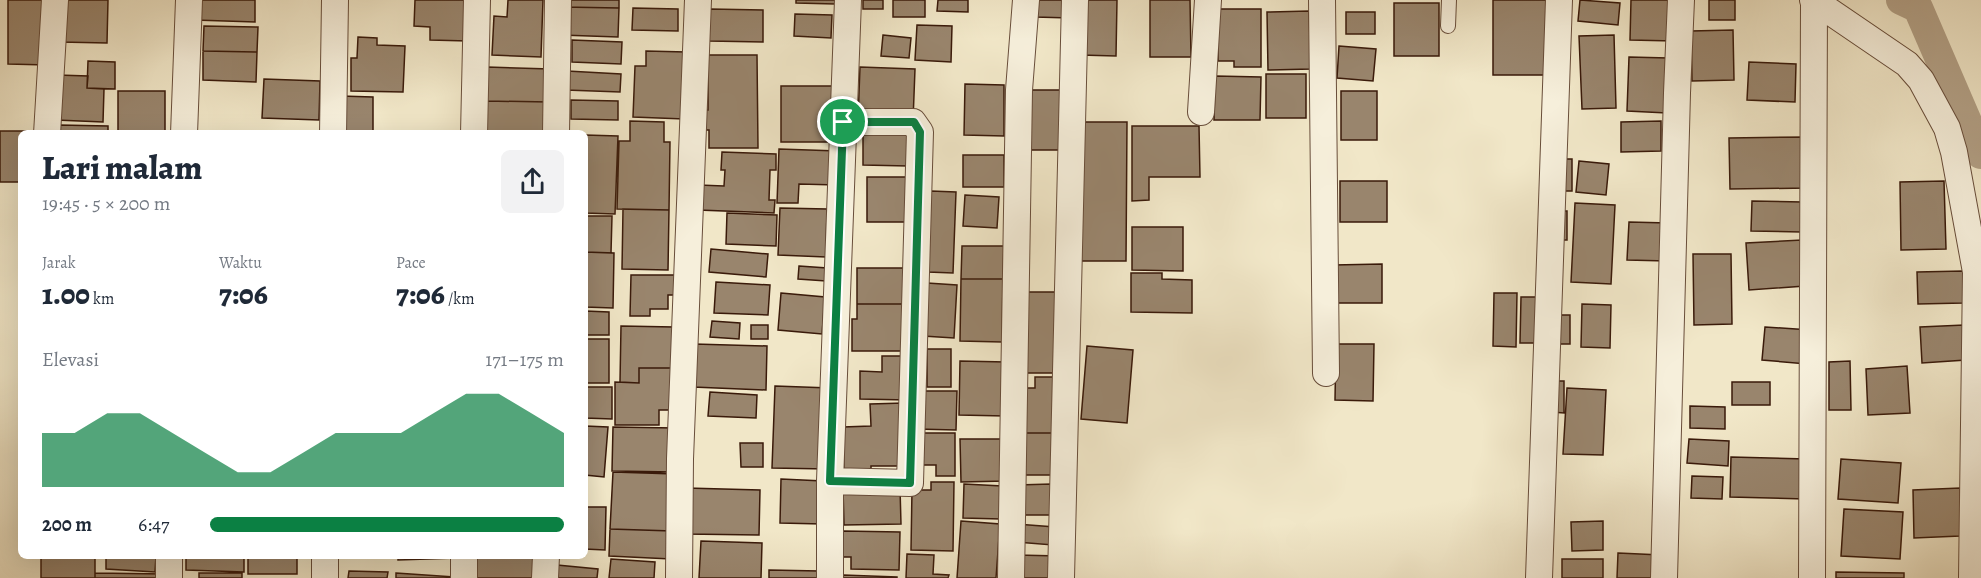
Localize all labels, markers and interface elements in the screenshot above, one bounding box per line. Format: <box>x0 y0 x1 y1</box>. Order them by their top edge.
pin <box>817 96 868 147</box>
icon: arrive <box>826 105 859 138</box>
text: Lari malam <box>42 145 202 190</box>
button: share <box>501 150 564 213</box>
text: 19:45 · 5 × 200 m <box>42 190 170 217</box>
text: Jarak <box>42 252 76 274</box>
text: Waktu <box>219 252 262 274</box>
text: Pace <box>396 252 426 274</box>
text: 1.00 <box>42 274 90 314</box>
text: 7:06 <box>219 274 268 314</box>
text: 7:06 <box>396 274 445 314</box>
text: km <box>90 288 114 310</box>
text: /km <box>445 288 474 310</box>
text: Elevasi <box>42 346 99 373</box>
text: 171–175 m <box>485 346 564 373</box>
text: 200 m <box>42 511 92 538</box>
text: 6:47 <box>138 511 169 538</box>

